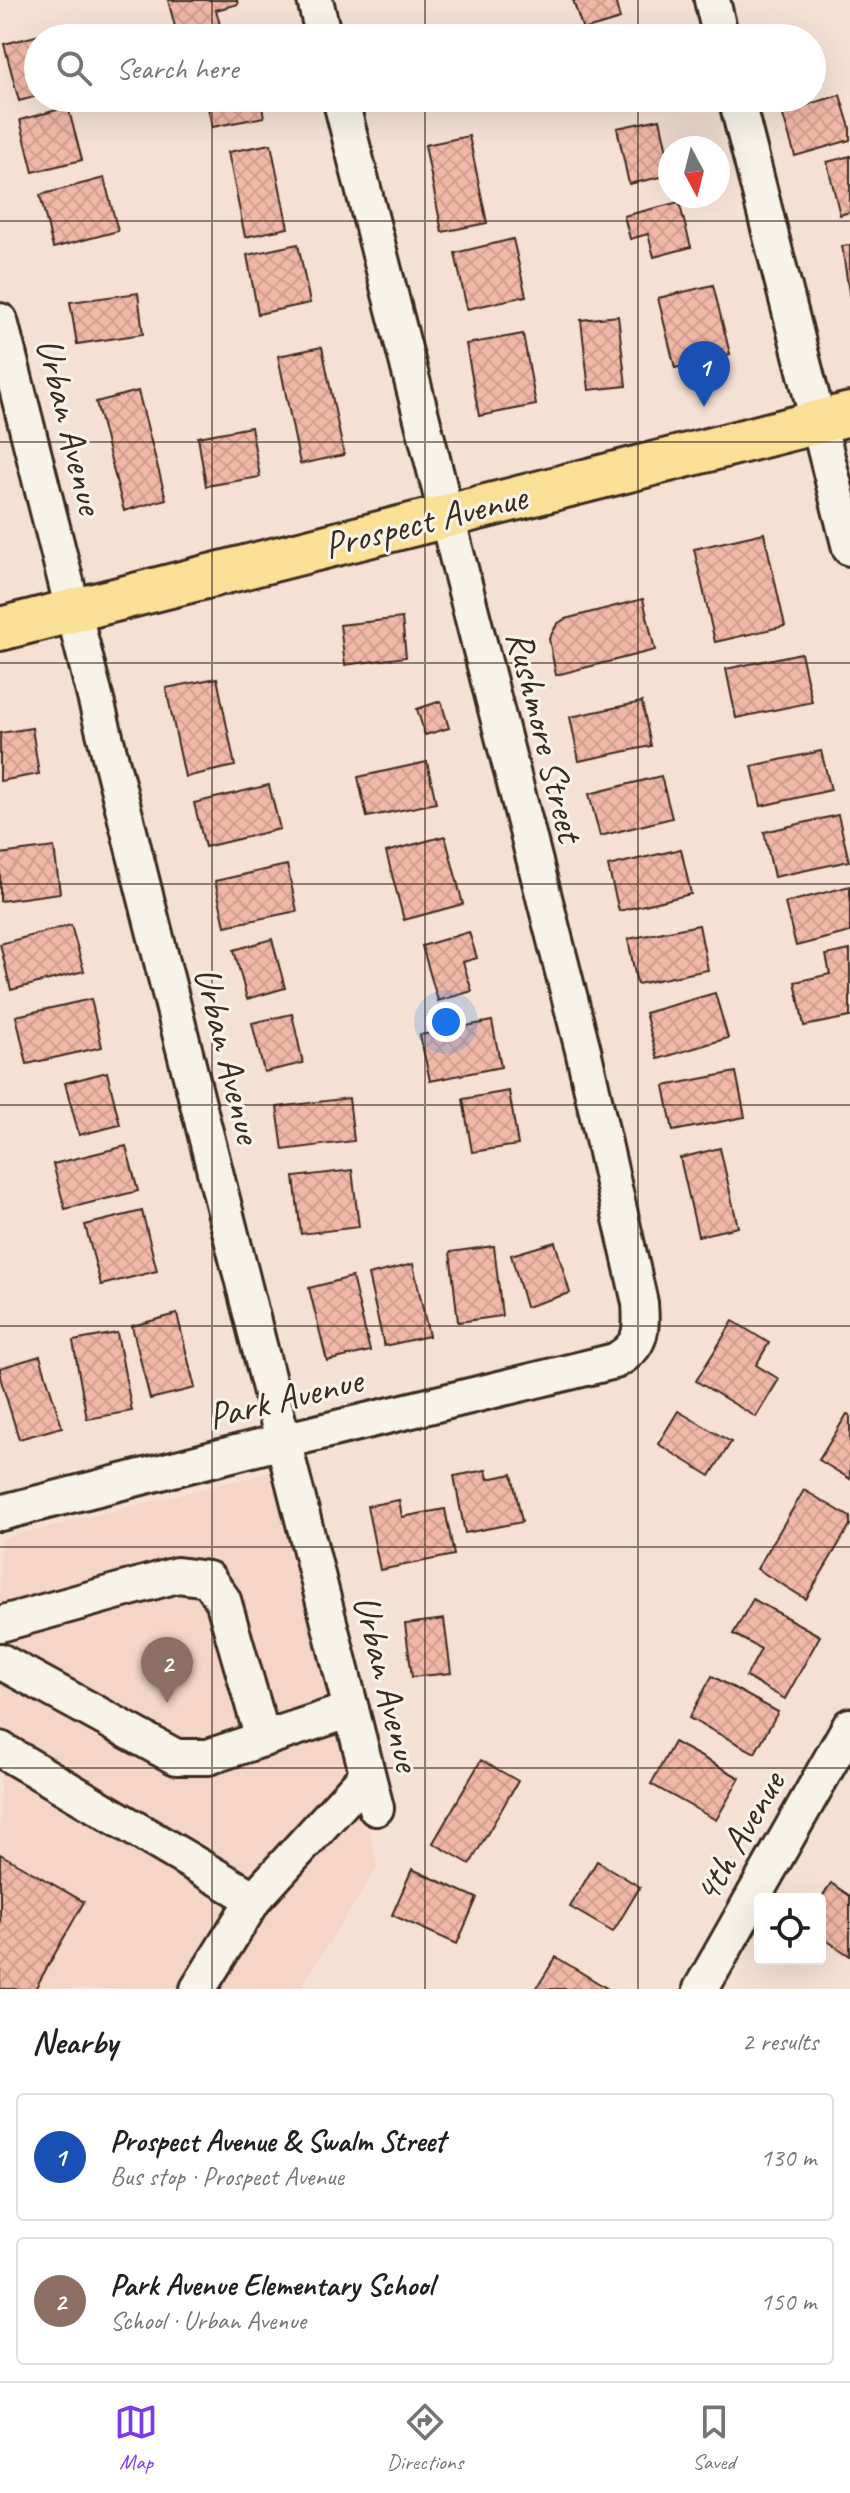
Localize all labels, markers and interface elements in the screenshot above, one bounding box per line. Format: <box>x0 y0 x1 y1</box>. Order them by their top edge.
search box <box>24 24 826 112</box>
icon: search <box>52 46 96 90</box>
text: Search here <box>116 49 238 87</box>
north arrow <box>658 136 730 208</box>
street label: Urban Avenue <box>26 333 115 521</box>
pin: 1 <box>678 341 730 407</box>
street label: Prospect Avenue <box>319 473 534 569</box>
street label: Rushmore Street <box>496 626 595 850</box>
street label: Urban Avenue <box>184 962 273 1150</box>
your location <box>426 1002 466 1042</box>
street label: Park Avenue <box>203 1356 369 1440</box>
street label: Urban Avenue <box>343 1590 432 1778</box>
pin: 2 <box>141 1637 193 1703</box>
street label: 4th Avenue <box>683 1761 797 1911</box>
map controls <box>754 1893 826 1965</box>
button: locate <box>754 1893 826 1965</box>
text: Nearby <box>32 2020 118 2063</box>
text: 2 results <box>742 2025 818 2058</box>
text: Prospect Avenue & Swalm Street <box>110 2122 445 2160</box>
text: 1 <box>54 2141 66 2174</box>
text: 130 m <box>760 2141 816 2174</box>
text: Bus stop · Prospect Avenue <box>110 2160 344 2193</box>
text: Park Avenue Elementary School <box>110 2266 433 2304</box>
text: 2 <box>54 2285 66 2318</box>
text: 150 m <box>760 2285 816 2318</box>
text: School · Urban Avenue <box>110 2304 306 2337</box>
tab: Map <box>114 2400 158 2476</box>
tab: Directions <box>387 2400 463 2476</box>
tab: Saved <box>692 2400 736 2476</box>

